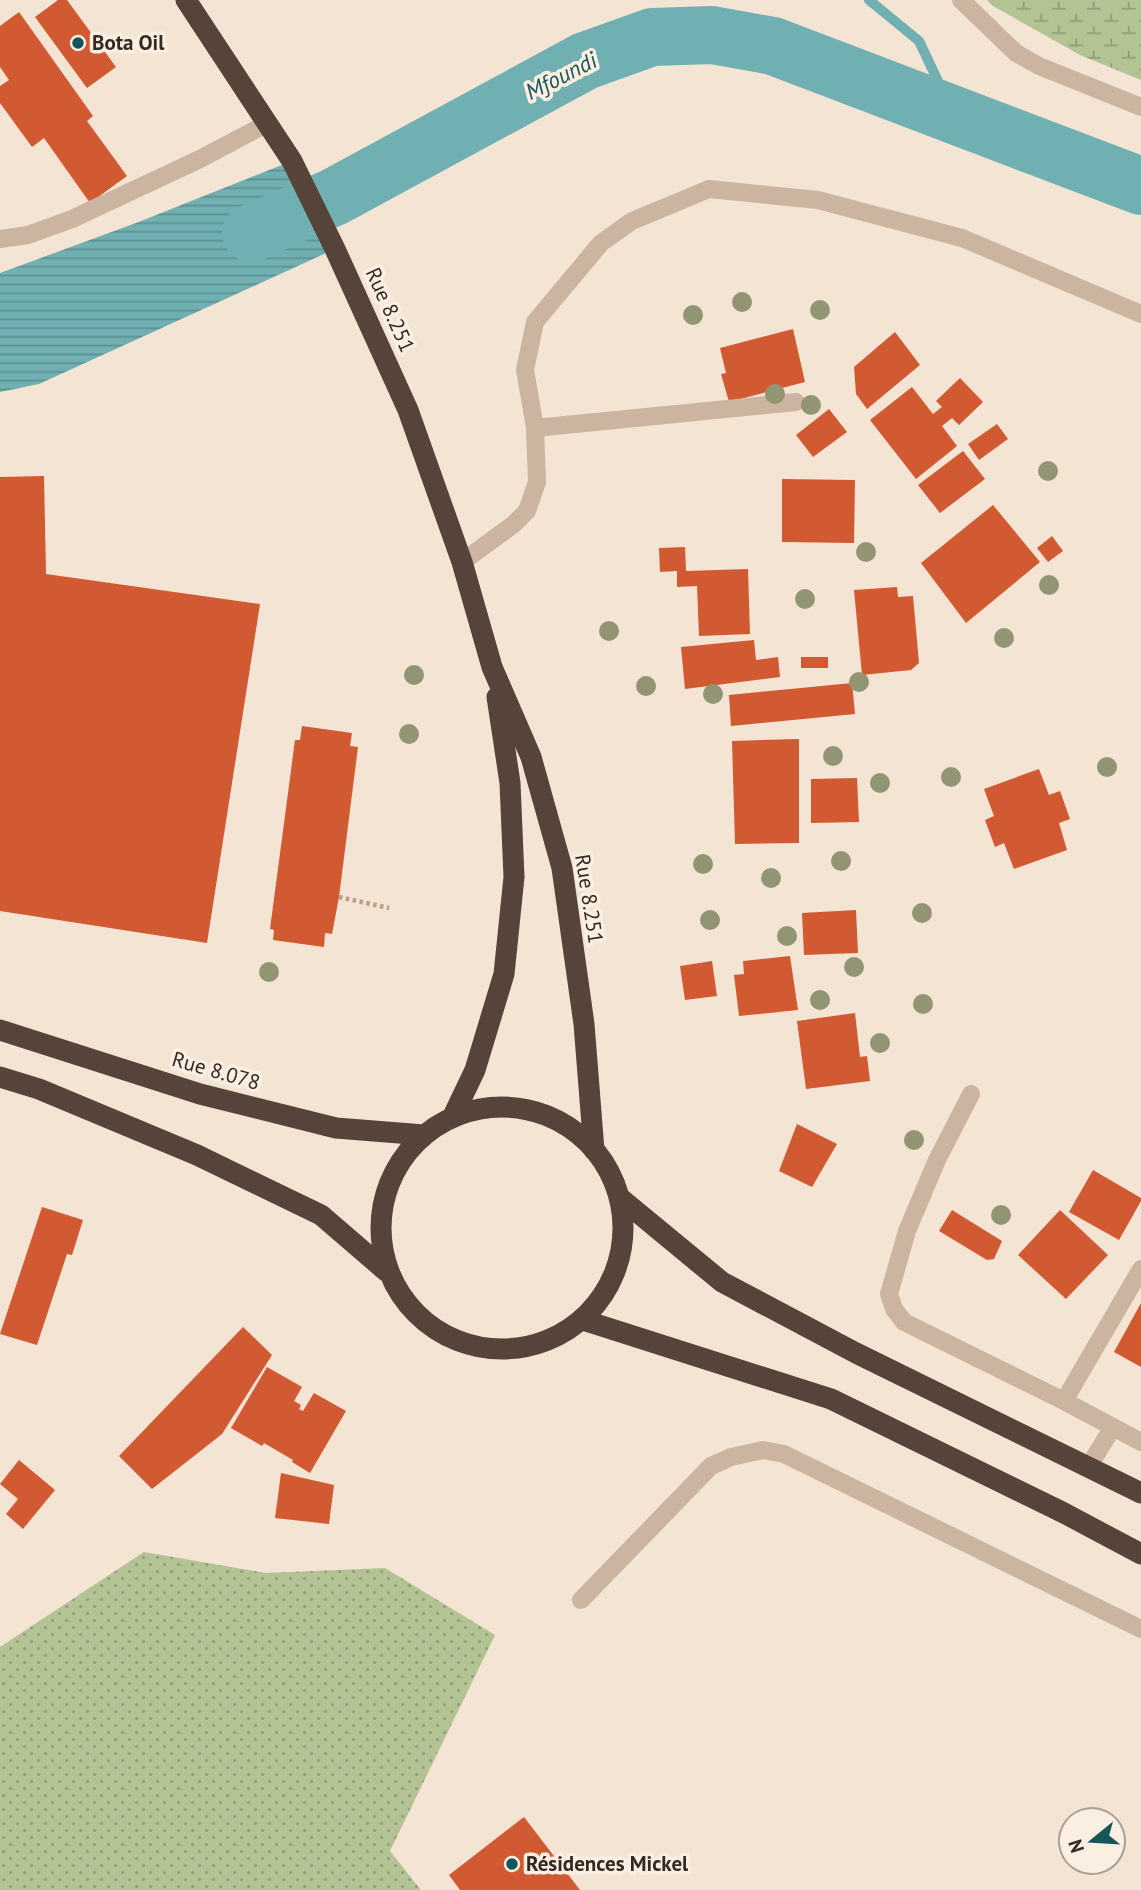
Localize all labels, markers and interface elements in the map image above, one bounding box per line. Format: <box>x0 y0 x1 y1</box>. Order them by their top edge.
place label: Bota Oil <box>92 29 165 56</box>
marker: Bota Oil <box>70 35 86 51</box>
water label: Mfoundi <box>520 45 602 106</box>
street label: Rue 8.251 <box>360 263 421 356</box>
street label: Rue 8.251 <box>569 852 610 946</box>
street label: Rue 8.078 <box>169 1045 263 1096</box>
north arrow <box>1057 1806 1127 1876</box>
text: N <box>1062 1837 1089 1856</box>
place label: Résidences Mickel <box>526 1850 689 1877</box>
marker: Résidences Mickel <box>504 1856 520 1872</box>

